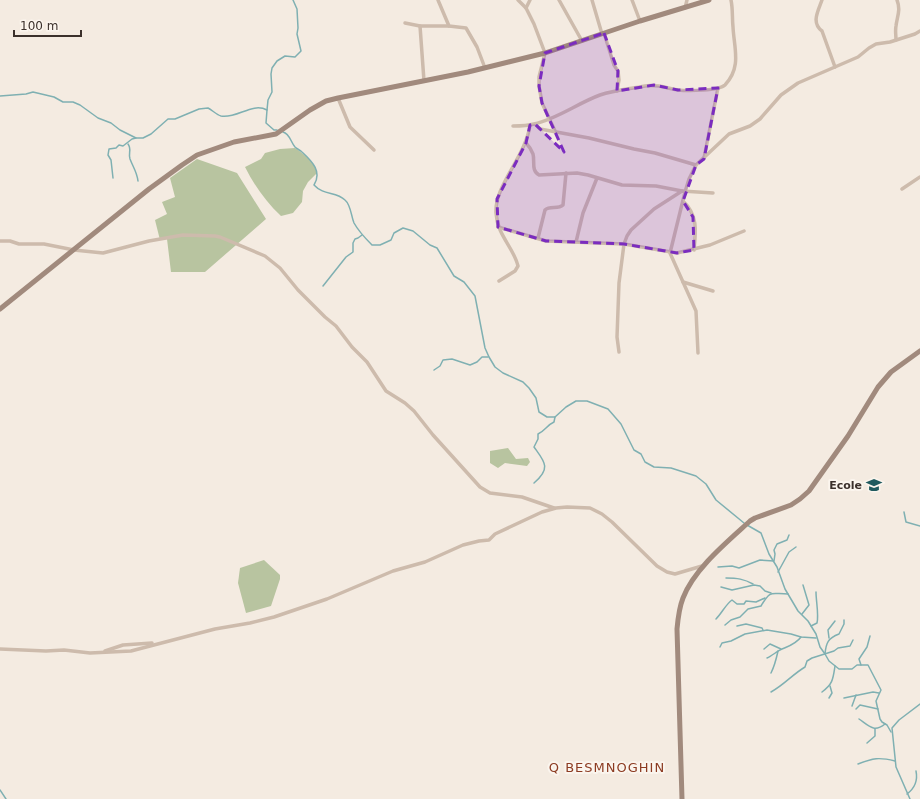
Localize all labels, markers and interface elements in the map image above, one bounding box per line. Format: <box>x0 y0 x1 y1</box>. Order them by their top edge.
scale bar <box>14 12 81 38</box>
text: 100 m <box>20 19 58 33</box>
school or university icon: Ecole <box>865 476 883 494</box>
place label: Ecole <box>829 479 862 492</box>
district label: Q BESMNOGHIN <box>549 760 665 775</box>

